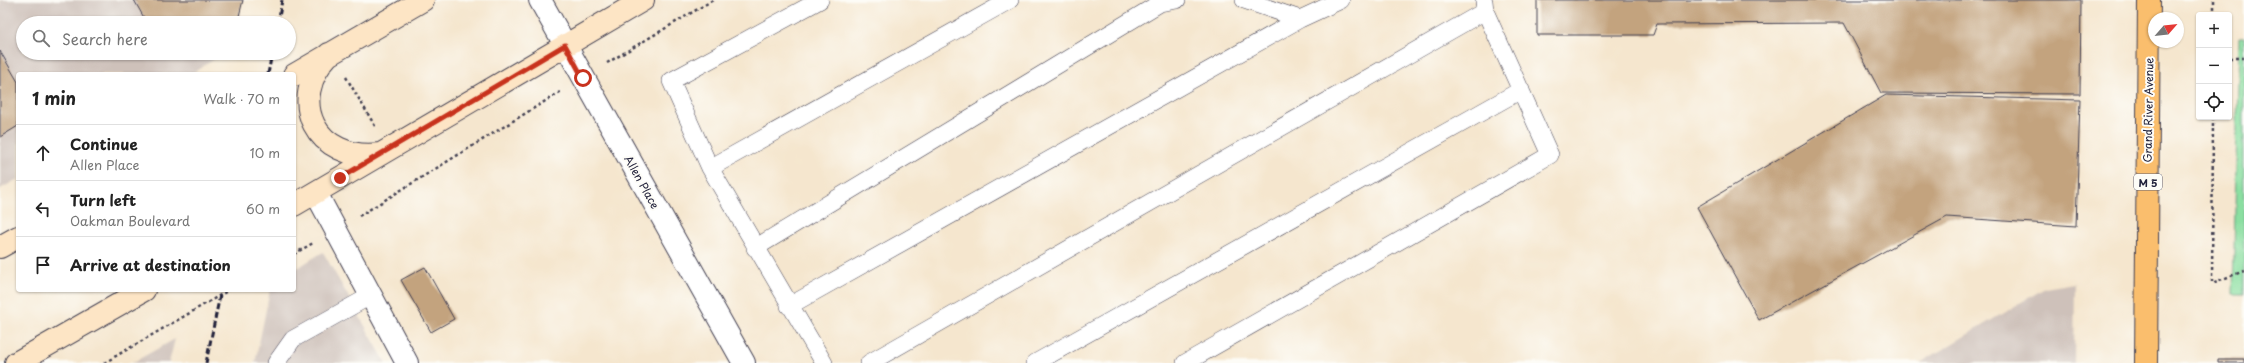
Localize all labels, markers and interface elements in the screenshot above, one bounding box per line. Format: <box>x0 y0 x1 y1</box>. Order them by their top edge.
north arrow <box>2148 12 2184 48</box>
map controls <box>2196 12 2232 120</box>
button: + <box>2196 12 2232 48</box>
search box <box>16 16 296 60</box>
icon: search <box>30 27 52 49</box>
text: Search here <box>62 27 148 50</box>
button: − <box>2196 48 2232 84</box>
street label: Grand River Avenue <box>2139 57 2157 163</box>
route start <box>574 69 592 87</box>
button: locate <box>2196 84 2232 120</box>
text: 1 min <box>32 85 76 111</box>
text: Walk · 70 m <box>203 89 280 108</box>
text: Continue <box>70 132 138 155</box>
icon: ahead <box>32 142 54 164</box>
text: 10 m <box>250 143 280 162</box>
street label: Allen Place <box>620 152 664 212</box>
text: Allen Place <box>70 155 139 174</box>
route end <box>331 169 349 187</box>
road number: M 5 <box>2134 174 2162 190</box>
text: Turn left <box>70 188 136 211</box>
icon: left <box>32 198 54 220</box>
text: 60 m <box>246 199 280 218</box>
text: Oakman Boulevard <box>70 211 190 230</box>
text: Arrive at destination <box>70 253 231 276</box>
icon: arrive <box>32 254 54 276</box>

